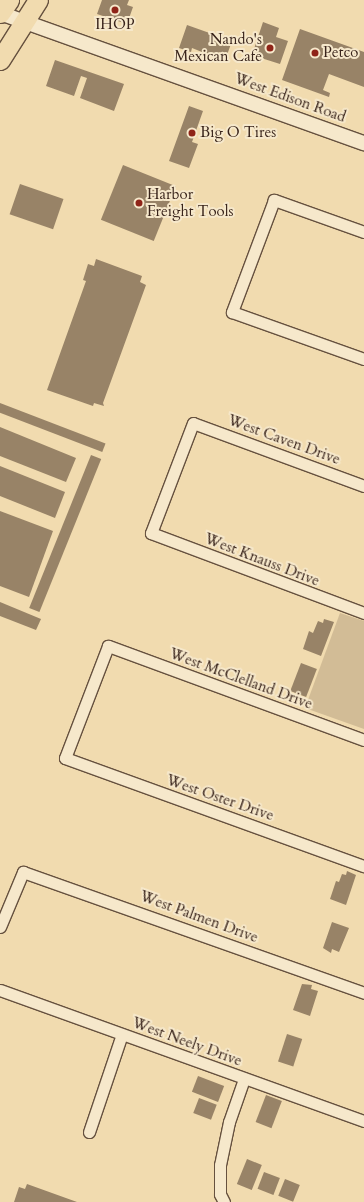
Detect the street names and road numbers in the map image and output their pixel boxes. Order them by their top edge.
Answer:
street label: West Edison Road [232,69,348,127]
street label: West Caven Drive [225,411,343,469]
street label: West Knauss Drive [202,530,322,590]
street label: West McClelland Drive [167,645,315,713]
street label: West Oster Drive [164,771,276,825]
street label: West Palmen Drive [137,887,261,947]
street label: West Neely Drive [130,1014,244,1070]

